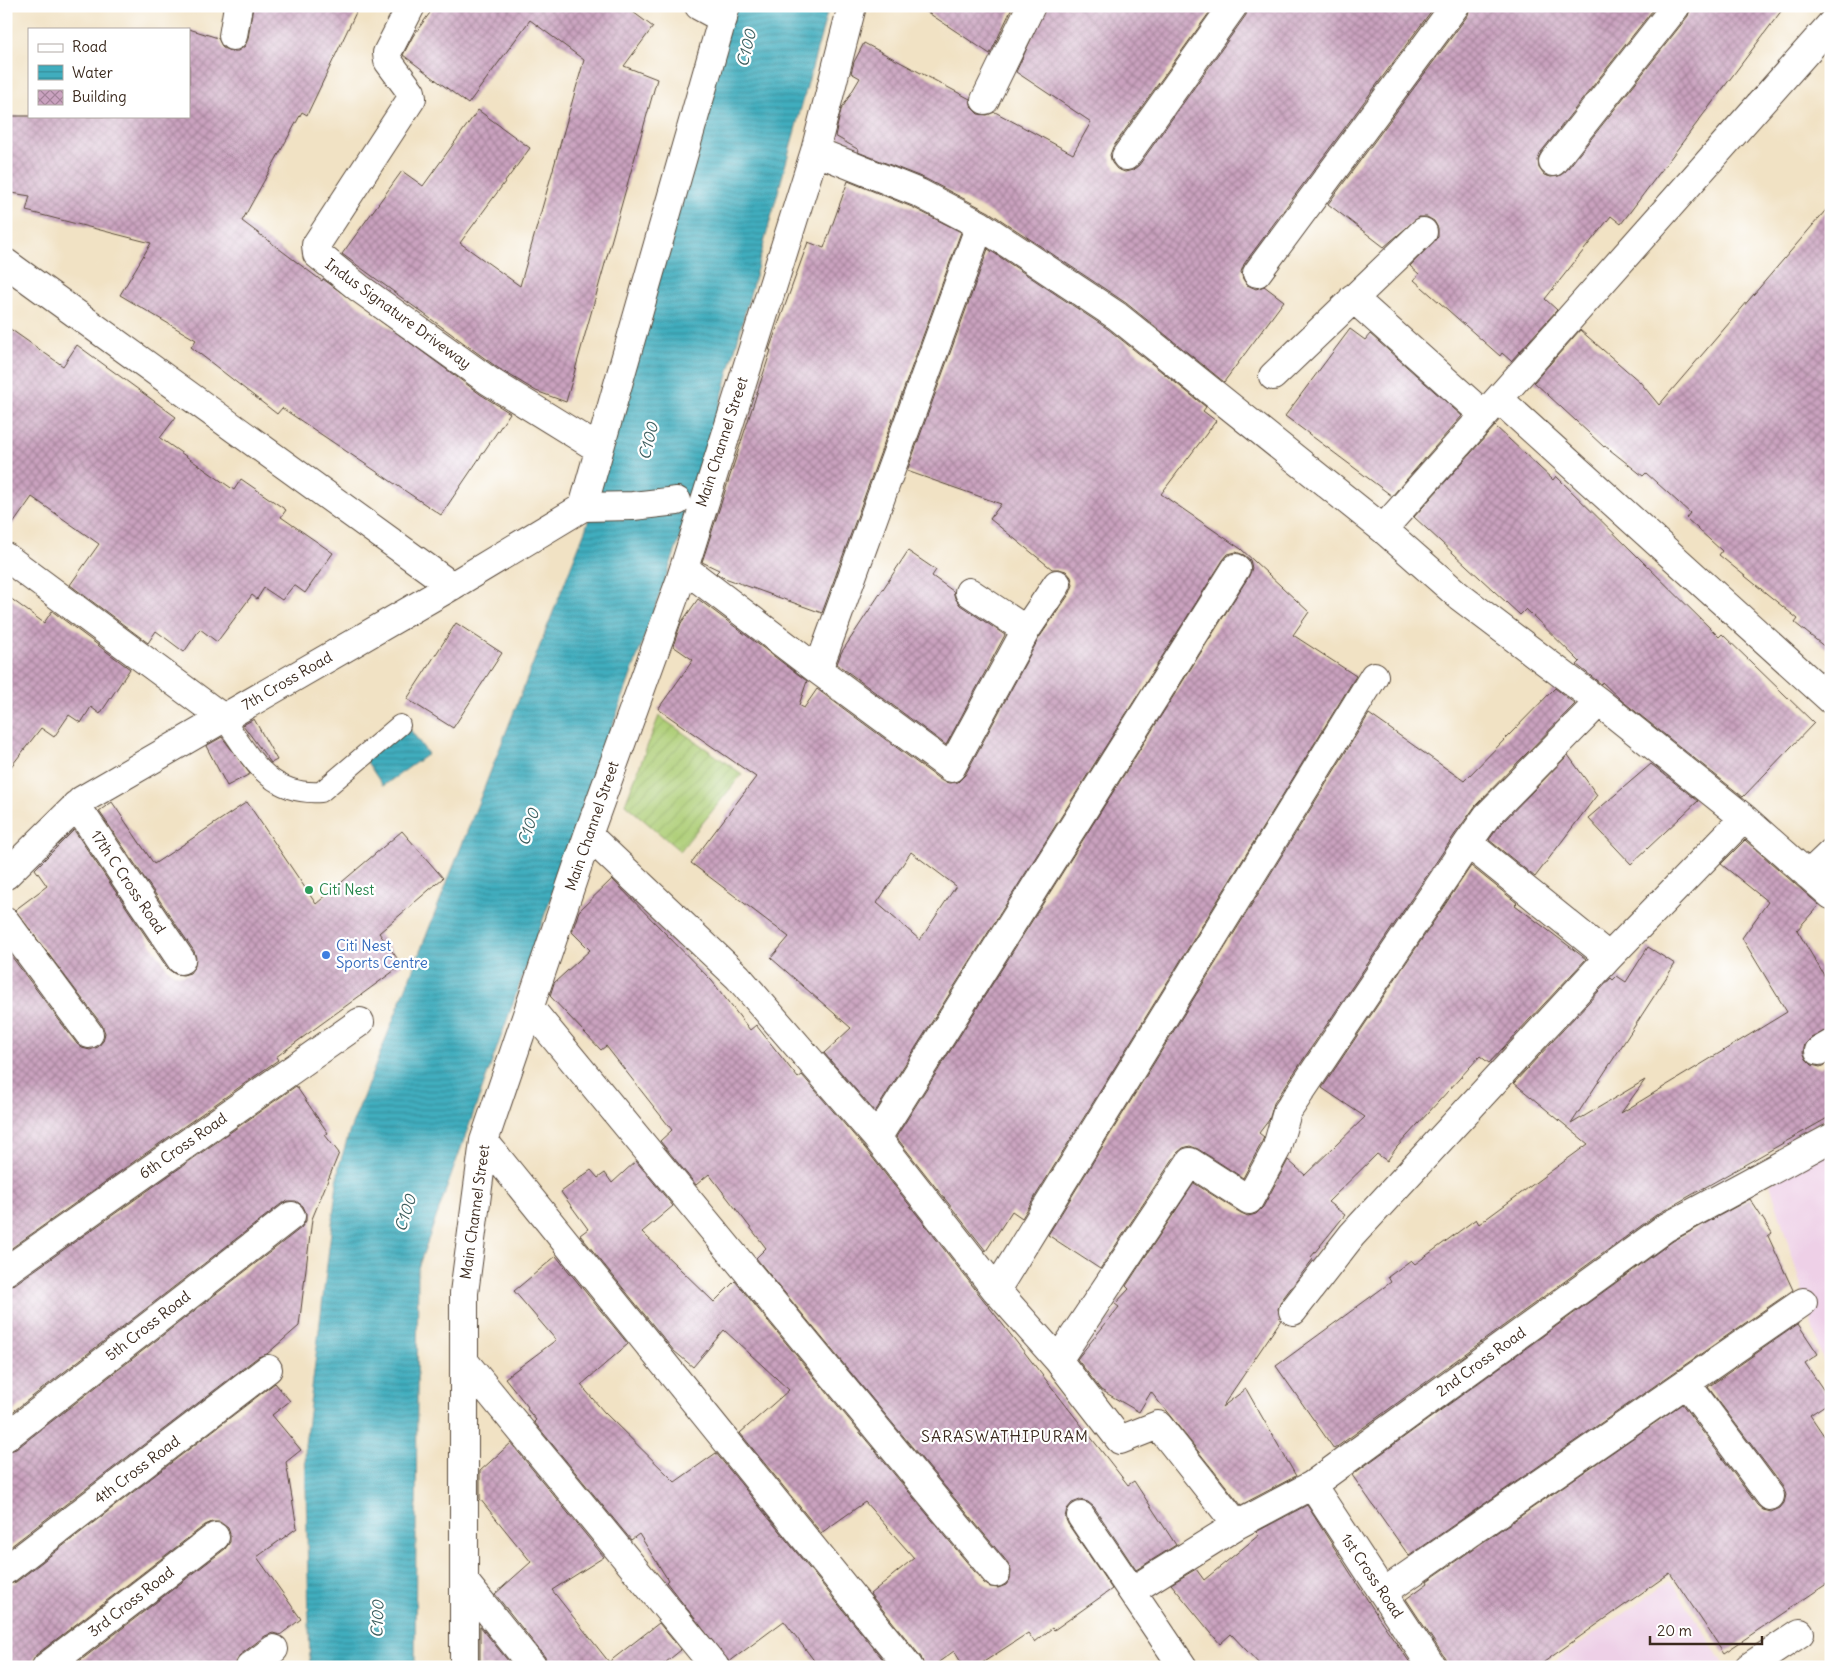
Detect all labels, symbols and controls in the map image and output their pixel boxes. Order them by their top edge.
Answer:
water label: C100 [732,26,761,69]
legend [28,28,190,118]
text: Road [72,37,107,56]
text: Water [72,63,113,82]
text: Building [72,87,127,106]
street label: Indus Signature Driveway [322,254,475,373]
street label: Main Channel Street [692,374,752,509]
water label: C100 [634,419,663,462]
street label: 7th Cross Road [238,647,335,714]
street label: Main Channel Street [560,759,623,893]
water label: C100 [513,805,544,848]
street label: 17th C Cross Road [87,826,170,937]
place label: Citi Nest [319,880,374,899]
marker: Citi Nest [303,884,315,896]
place label: Citi Nest Sports Centre [336,936,428,972]
marker: Citi Nest Sports Centre [320,949,332,961]
street label: 6th Cross Road [135,1108,230,1183]
street label: Main Channel Street [456,1143,493,1280]
water label: C100 [390,1191,421,1234]
street label: 5th Cross Road [101,1286,194,1365]
street label: 2nd Cross Road [1432,1323,1529,1400]
district label: SARASWATHIPURAM [921,1426,1089,1446]
street label: 4th Cross Road [90,1431,184,1508]
street label: 1st Cross Road [1337,1530,1408,1622]
street label: 3rd Cross Road [84,1562,177,1641]
water label: C100 [366,1598,388,1638]
scale bar [1650,1613,1762,1645]
text: 20 m [1657,1621,1692,1640]

